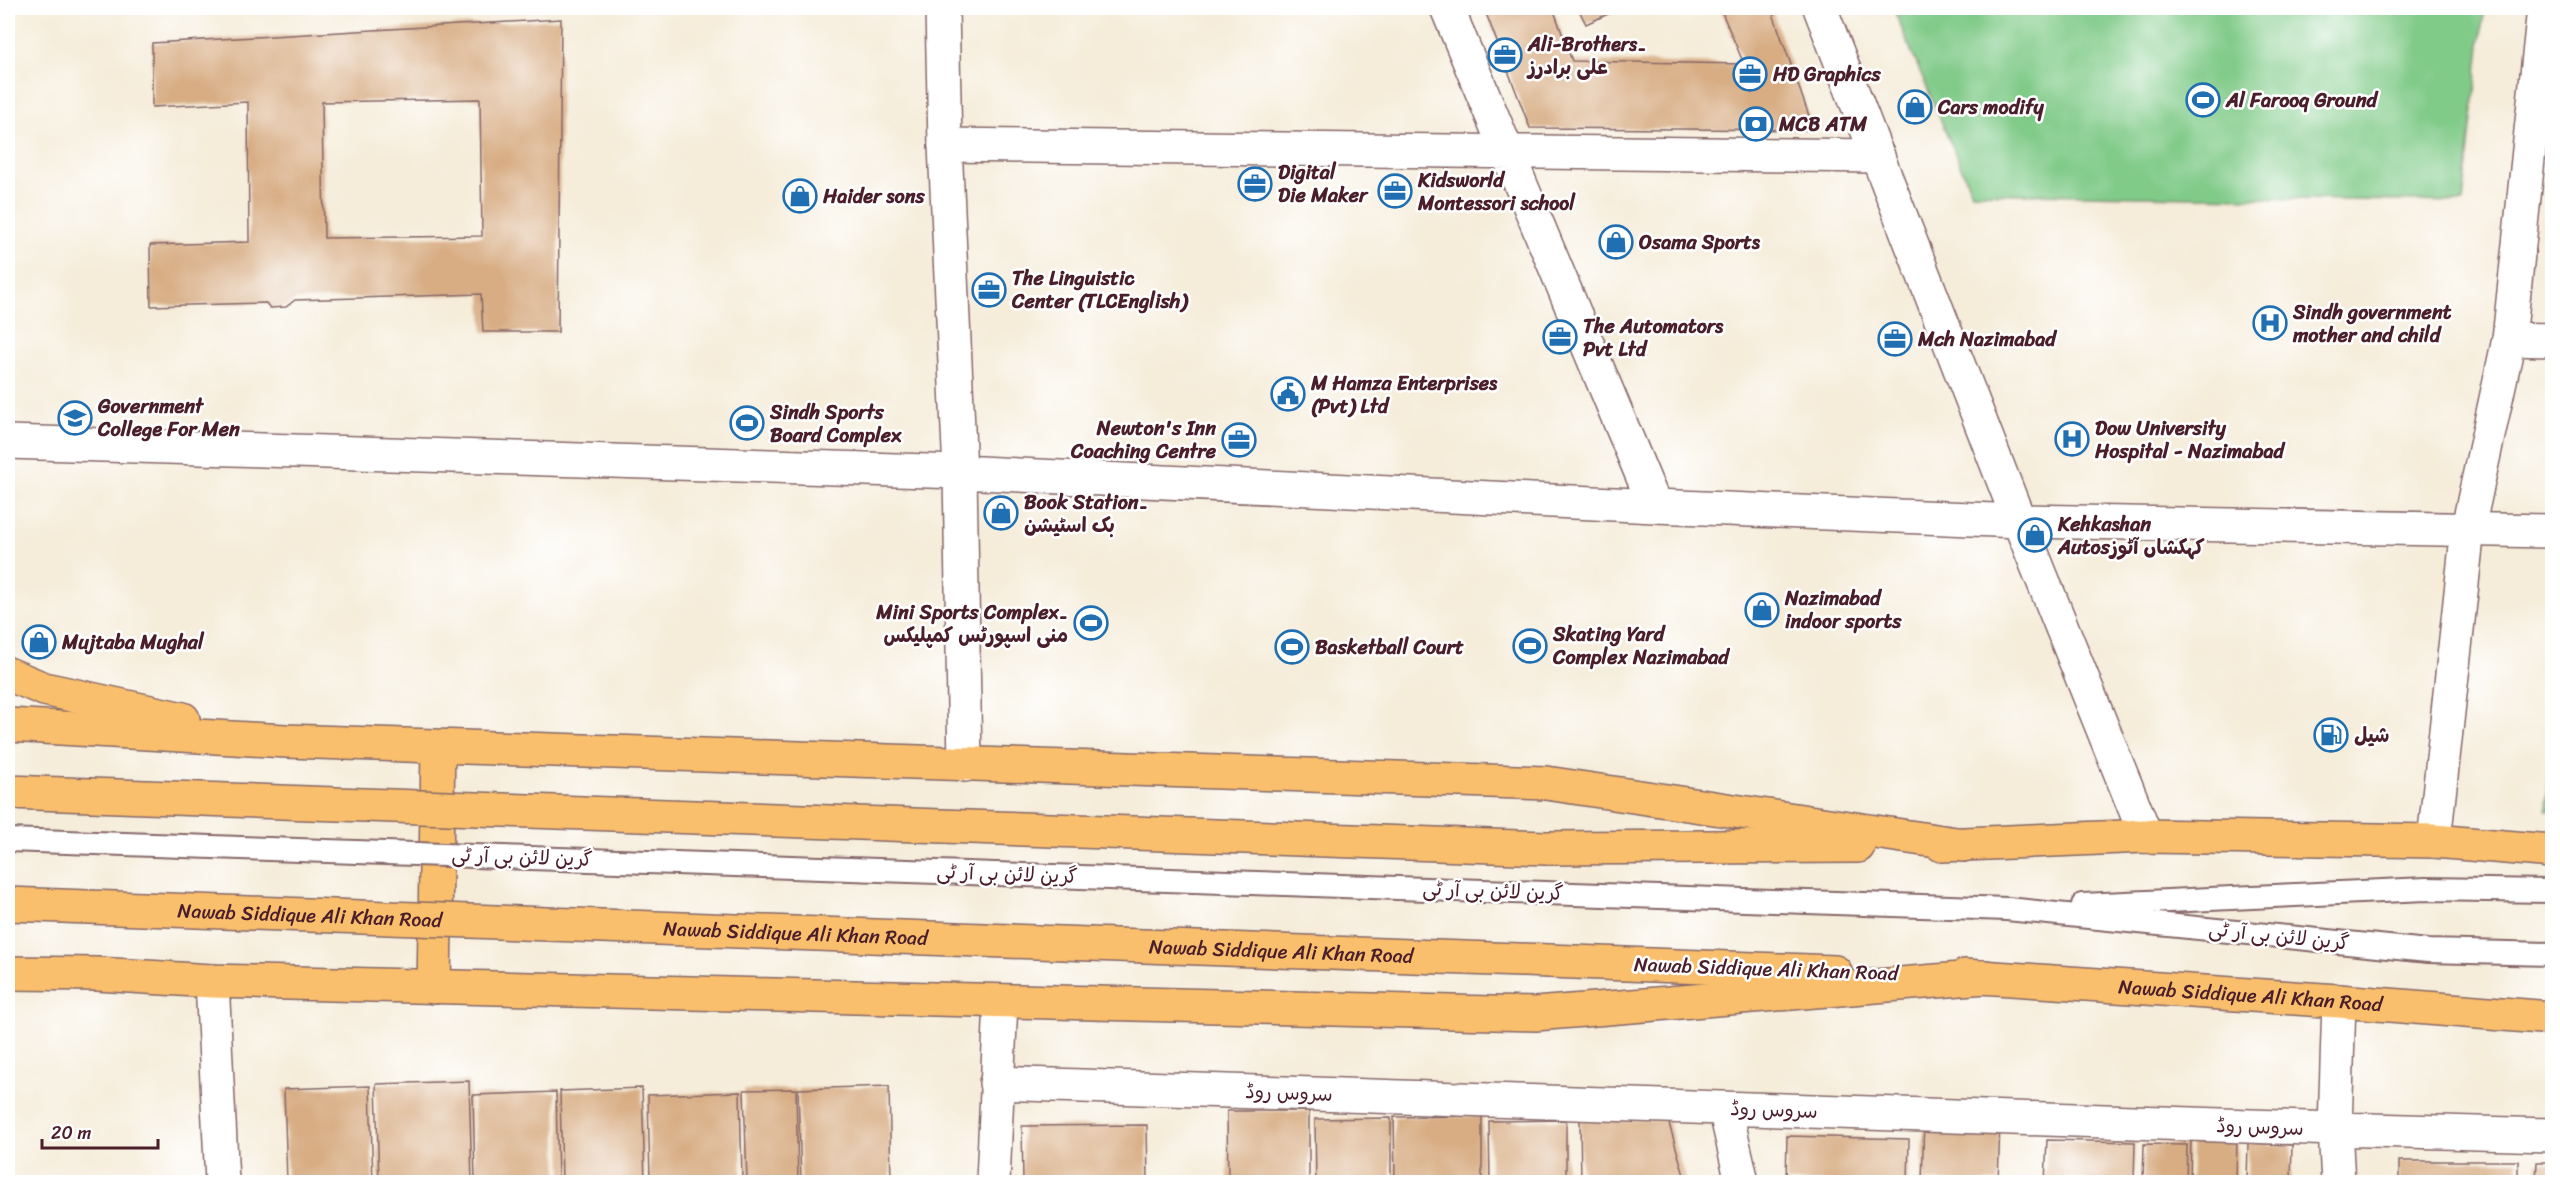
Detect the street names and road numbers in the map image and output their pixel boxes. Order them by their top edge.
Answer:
street label: گرین لائن بی آر ٹی [451,837,593,877]
street label: گرین لائن بی آر ٹی [936,854,1078,894]
street label: گرین لائن بی آر ٹی [1422,871,1564,911]
street label: Nawab Siddique Ali Khan Road [177,893,444,938]
street label: Nawab Siddique Ali Khan Road [663,911,930,956]
street label: گرین لائن بی آر ٹی [2207,911,2351,961]
street label: Nawab Siddique Ali Khan Road [1148,929,1415,974]
street label: Nawab Siddique Ali Khan Road [1633,947,1900,991]
street label: Nawab Siddique Ali Khan Road [2117,969,2385,1022]
street label: سروس روڈ [1245,1074,1333,1112]
street label: سروس روڈ [1730,1091,1818,1129]
street label: سروس روڈ [2216,1108,2304,1146]

